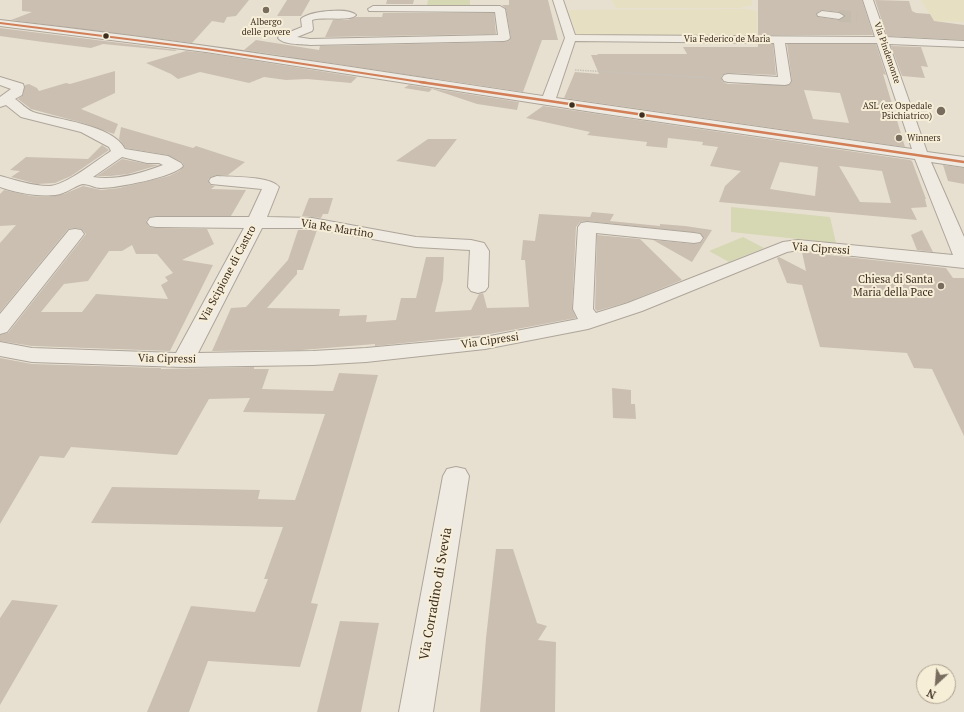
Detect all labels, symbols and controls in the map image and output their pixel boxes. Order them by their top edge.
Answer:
marker: Albergo delle povere [261,5,271,15]
place label: Albergo delle povere [242,17,290,38]
street label: Via Pindemonte [871,21,903,85]
unlabelled marker [101,31,111,41]
street label: Via Federico de Maria [684,34,770,44]
unlabelled marker [567,100,577,110]
place label: ASL (ex Ospedale Psichiatrico) [863,101,932,122]
marker: ASL (ex Ospedale Psichiatrico) [935,105,947,117]
unlabelled marker [637,110,647,120]
marker: Winners [894,133,904,143]
place label: Winners [907,133,941,143]
street label: Via Re Martino [300,217,374,241]
street label: Via Scipione di Castro [197,223,259,325]
street label: Via Cipressi [791,240,851,258]
place label: Chiesa di Santa Maria della Pace [853,273,933,299]
marker: Chiesa di Santa Maria della Pace [936,281,946,291]
street label: Via Cipressi [460,330,520,352]
street label: Via Cipressi [138,352,196,366]
street label: Via Corradino di Svevia [417,526,455,662]
north arrow [916,664,956,704]
text: N [924,686,938,702]

